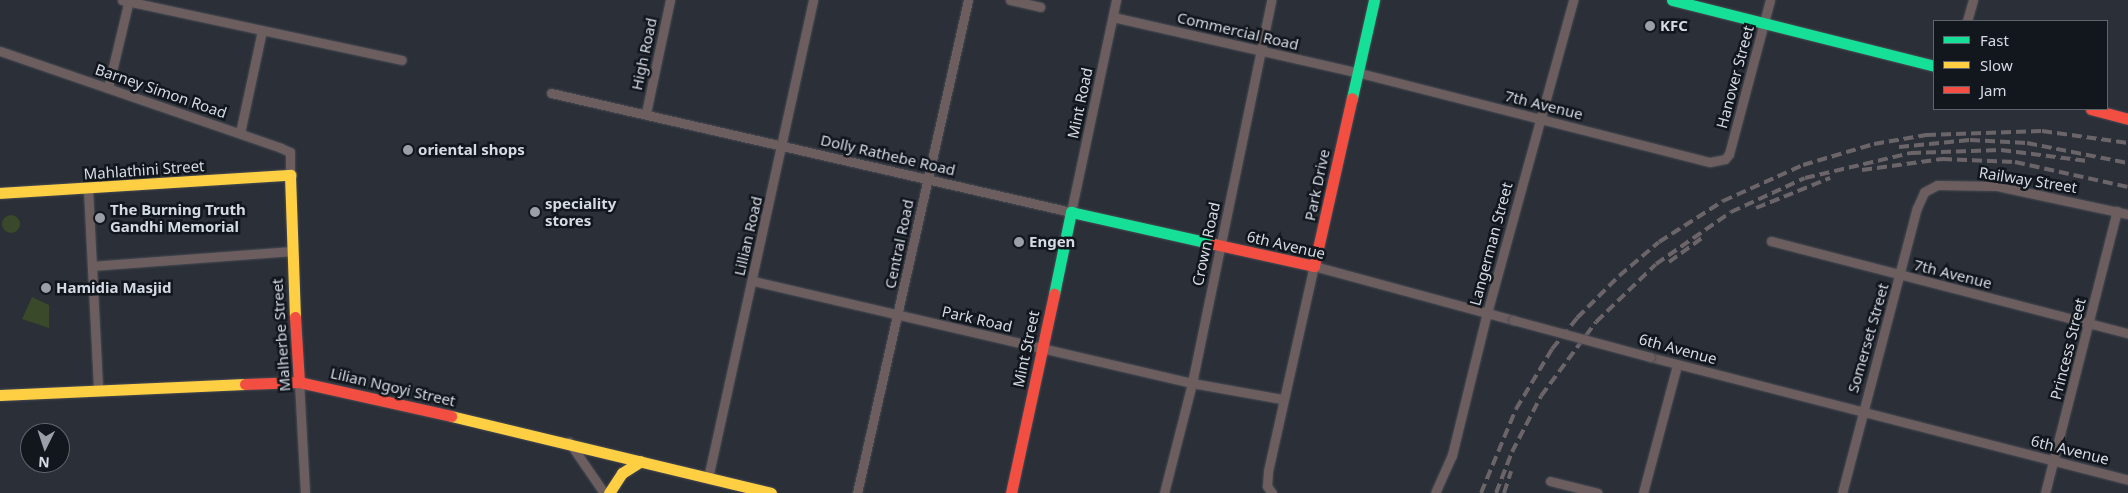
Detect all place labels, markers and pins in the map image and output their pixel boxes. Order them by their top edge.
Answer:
place label: KFC [1660,17,1688,35]
marker: KFC [1644,20,1656,32]
place label: oriental shops [418,141,525,159]
marker: oriental shops [402,144,414,156]
place label: speciality stores [545,194,616,229]
place label: The Burning Truth Gandhi Memorial [110,200,246,235]
marker: speciality stores [529,206,541,218]
marker: The Burning Truth Gandhi Memorial [94,212,106,224]
place label: Engen [1029,233,1075,251]
marker: Engen [1013,236,1025,248]
place label: Hamidia Masjid [56,279,172,297]
marker: Hamidia Masjid [40,282,52,294]

